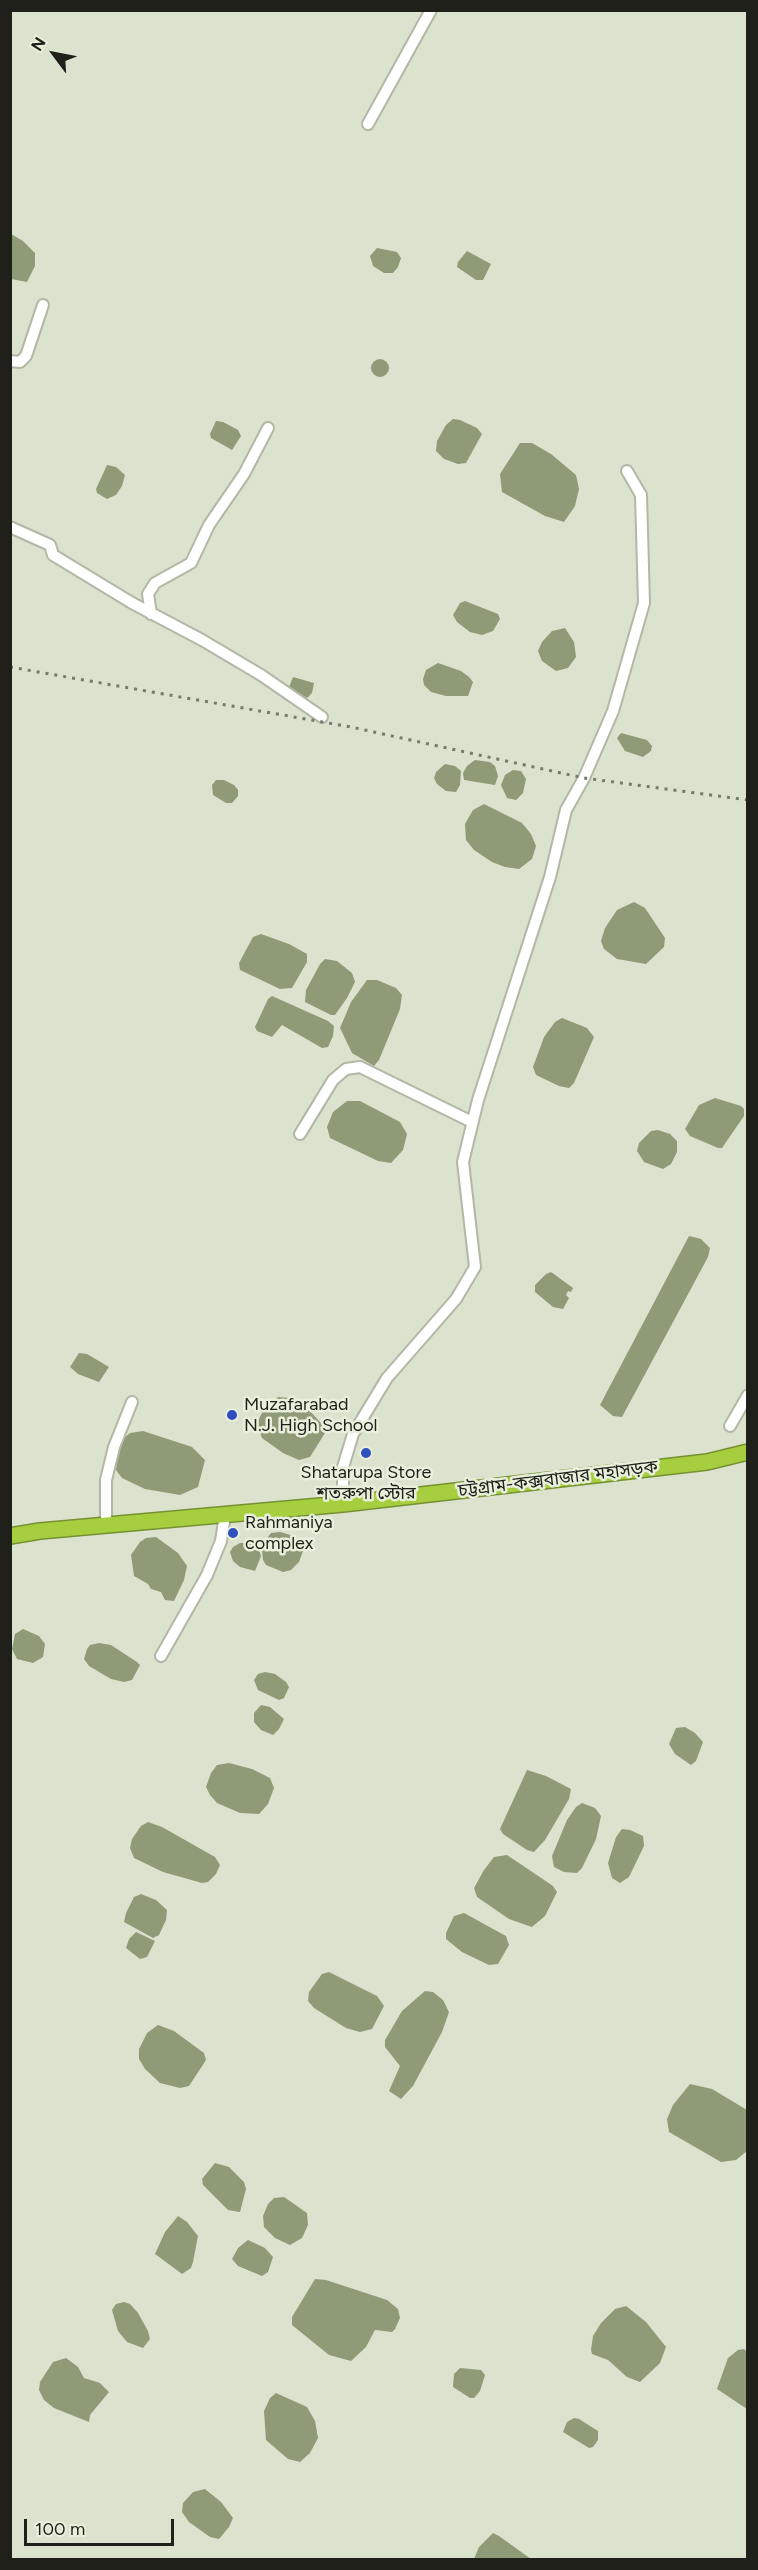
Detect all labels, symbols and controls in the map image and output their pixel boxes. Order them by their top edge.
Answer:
north arrow [24,24,84,84]
text: N [27,34,50,54]
place label: Muzafarabad N.J. High School [244,1394,378,1436]
marker: Muzafarabad N.J. High School [225,1408,239,1422]
marker: Shatarupa Store শতরুপা স্টোর [359,1446,373,1460]
street label: চট্টগ্রাম-কক্সবাজার মহাসড়ক [457,1456,659,1502]
place label: Shatarupa Store শতরুপা স্টোর [301,1462,431,1504]
place label: Rahmaniya complex [245,1512,333,1555]
marker: Rahmaniya complex [226,1526,240,1540]
scale bar [27,2507,177,2545]
text: 100 m [35,2518,85,2540]

